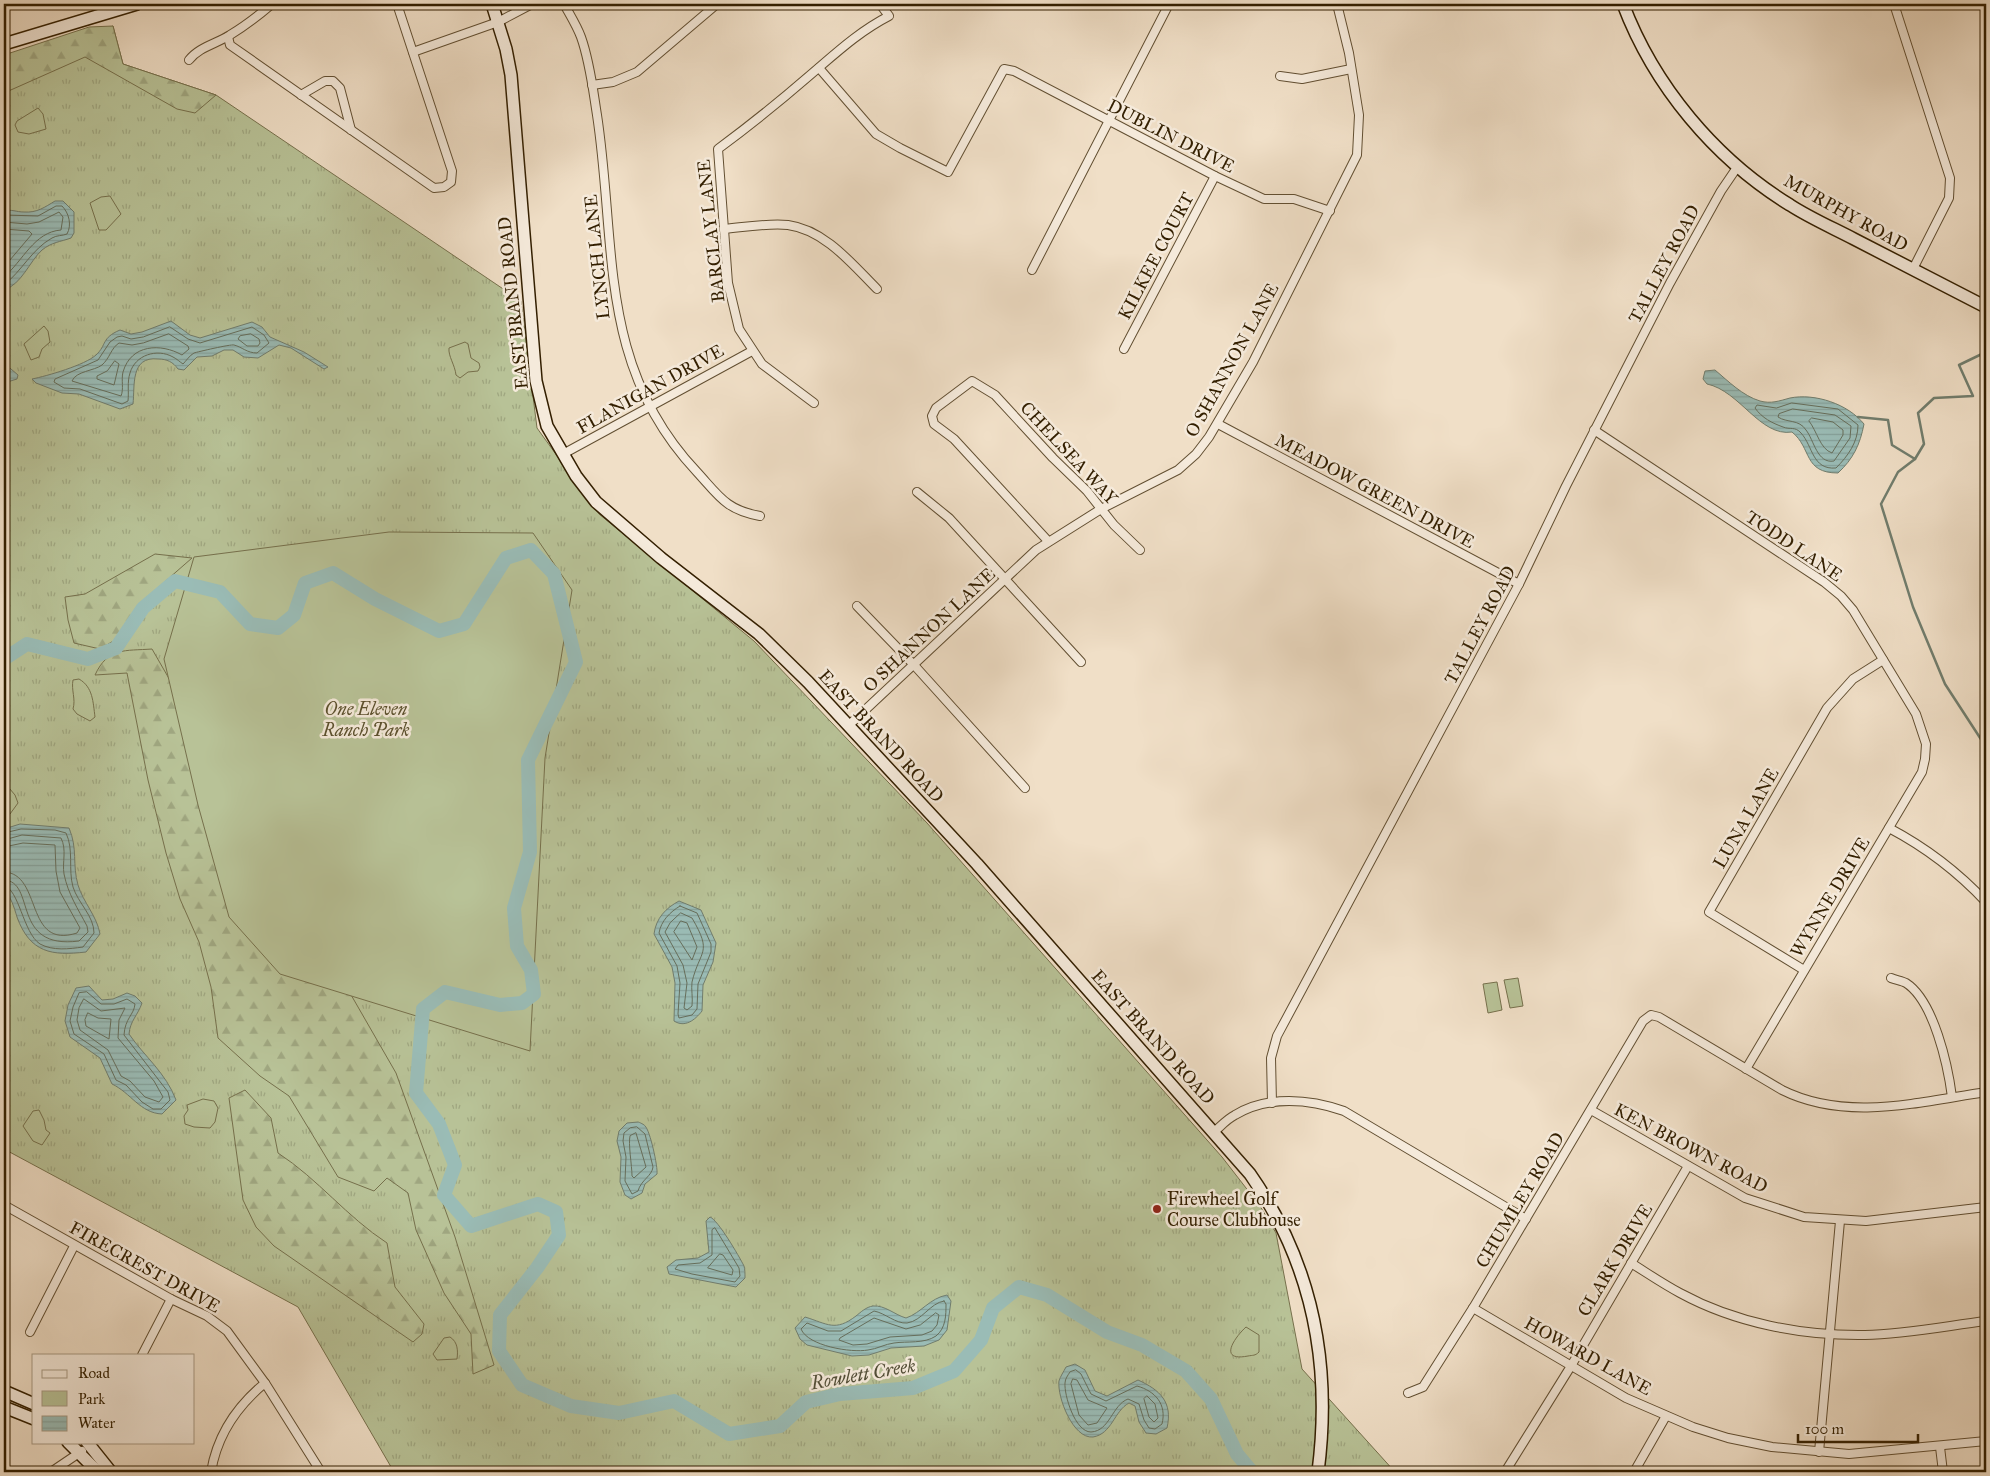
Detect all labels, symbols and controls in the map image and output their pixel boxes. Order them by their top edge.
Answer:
street label: DUBLIN DRIVE [1104,94,1238,178]
street label: BARCLAY LANE [693,158,729,304]
street label: MURPHY ROAD [1780,170,1912,256]
street label: KILKEE COURT [1113,189,1199,323]
street label: LYNCH LANE [579,193,614,321]
street label: TALLEY ROAD [1624,201,1704,327]
street label: EAST BRAND ROAD [493,216,533,390]
street label: O SHANNON LANE [1181,279,1284,441]
street label: FLANIGAN DRIVE [573,339,727,439]
street label: CHELSEA WAY [1016,397,1123,509]
street label: MEADOW GREEN DRIVE [1272,429,1479,553]
street label: TODD LANE [1741,506,1847,586]
street label: TALLEY ROAD [1440,562,1520,688]
street label: O SHANNON LANE [858,563,1000,697]
street label: EAST BRAND ROAD [814,665,948,807]
park label: One Eleven Ranch Park [321,698,410,741]
street label: LUNA LANE [1708,764,1784,872]
street label: WYNNE DRIVE [1785,833,1875,961]
street label: EAST BRAND ROAD [1087,965,1219,1109]
street label: KEN BROWN ROAD [1610,1098,1772,1198]
street label: CHUMLEY ROAD [1471,1128,1569,1272]
place label: Firewheel Golf Course Clubhouse [1167,1188,1301,1231]
street label: CLARK DRIVE [1573,1200,1657,1320]
marker: Firewheel Golf Course Clubhouse [1151,1203,1163,1215]
street label: FIRECREST DRIVE [66,1216,224,1318]
street label: HOWARD LANE [1521,1312,1656,1400]
water label: Rowlett Creek [808,1353,918,1395]
legend [32,1354,195,1444]
text: Road [78,1364,110,1382]
text: Park [78,1390,105,1408]
scale bar [1798,1411,1918,1443]
text: Water [78,1414,115,1432]
text: 100 m [1805,1420,1845,1438]

